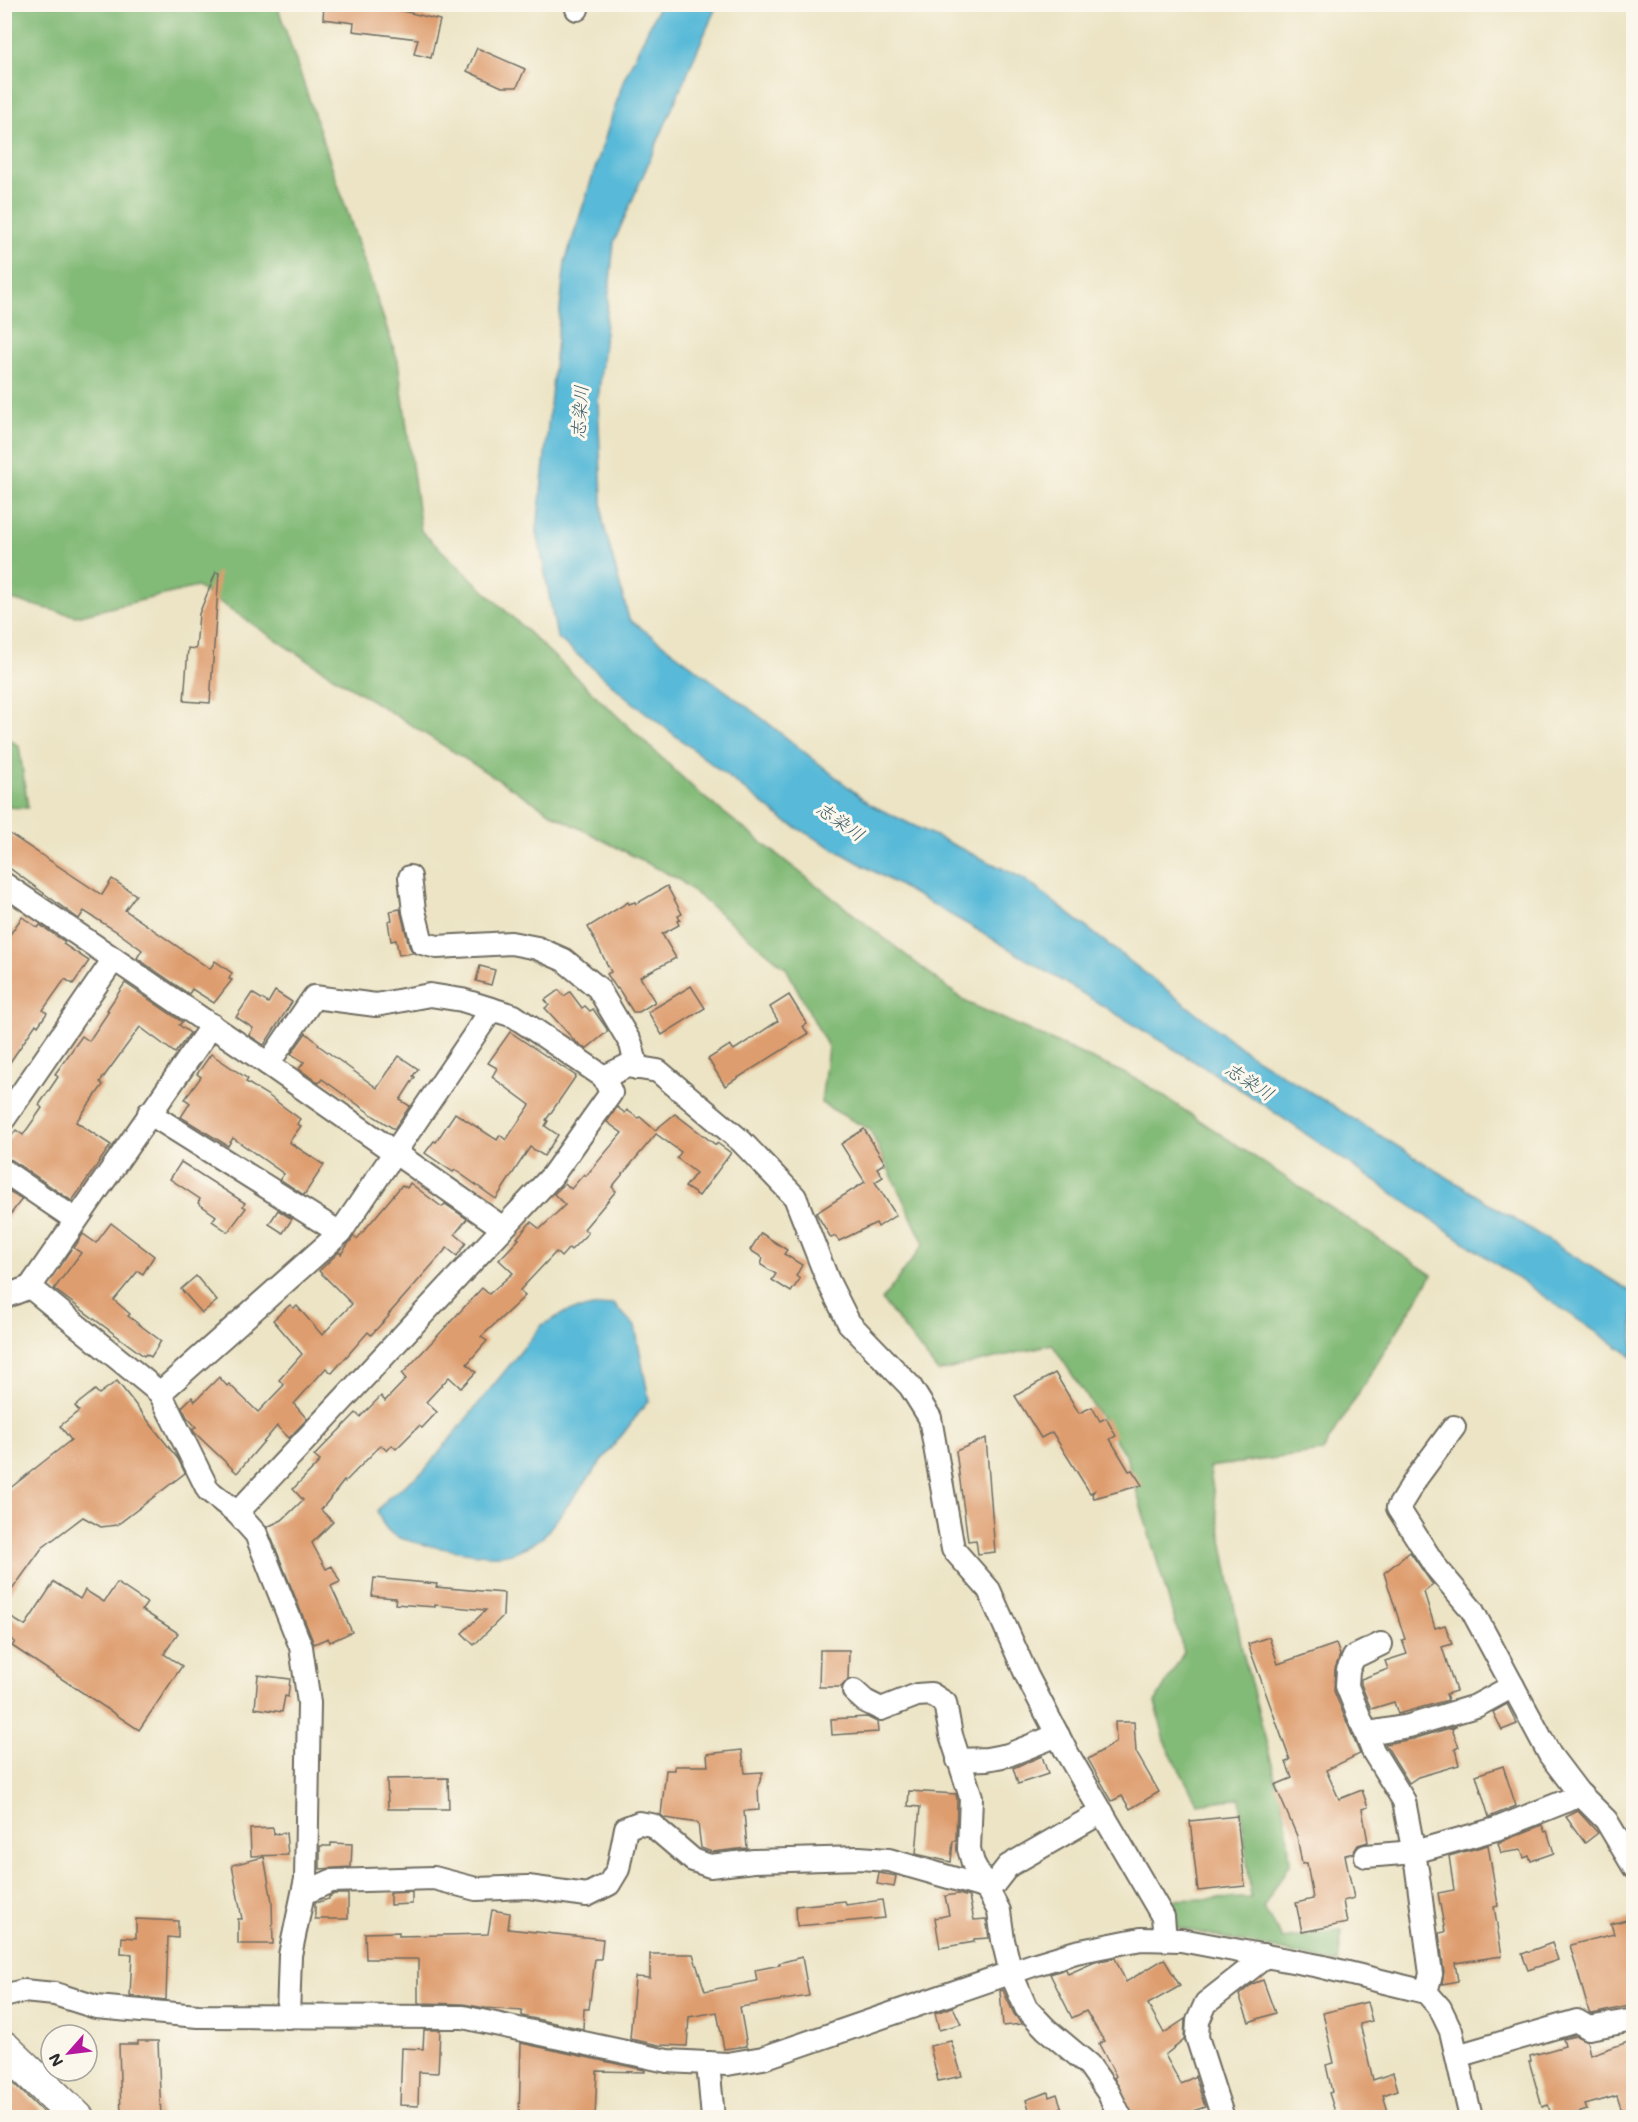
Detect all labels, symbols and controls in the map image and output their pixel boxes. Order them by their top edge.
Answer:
water label: 志染川 [565,384,593,440]
water label: 志染川 [812,796,870,846]
water label: 志染川 [1221,1056,1279,1106]
north arrow [39,2023,99,2083]
text: N [43,2050,67,2071]

